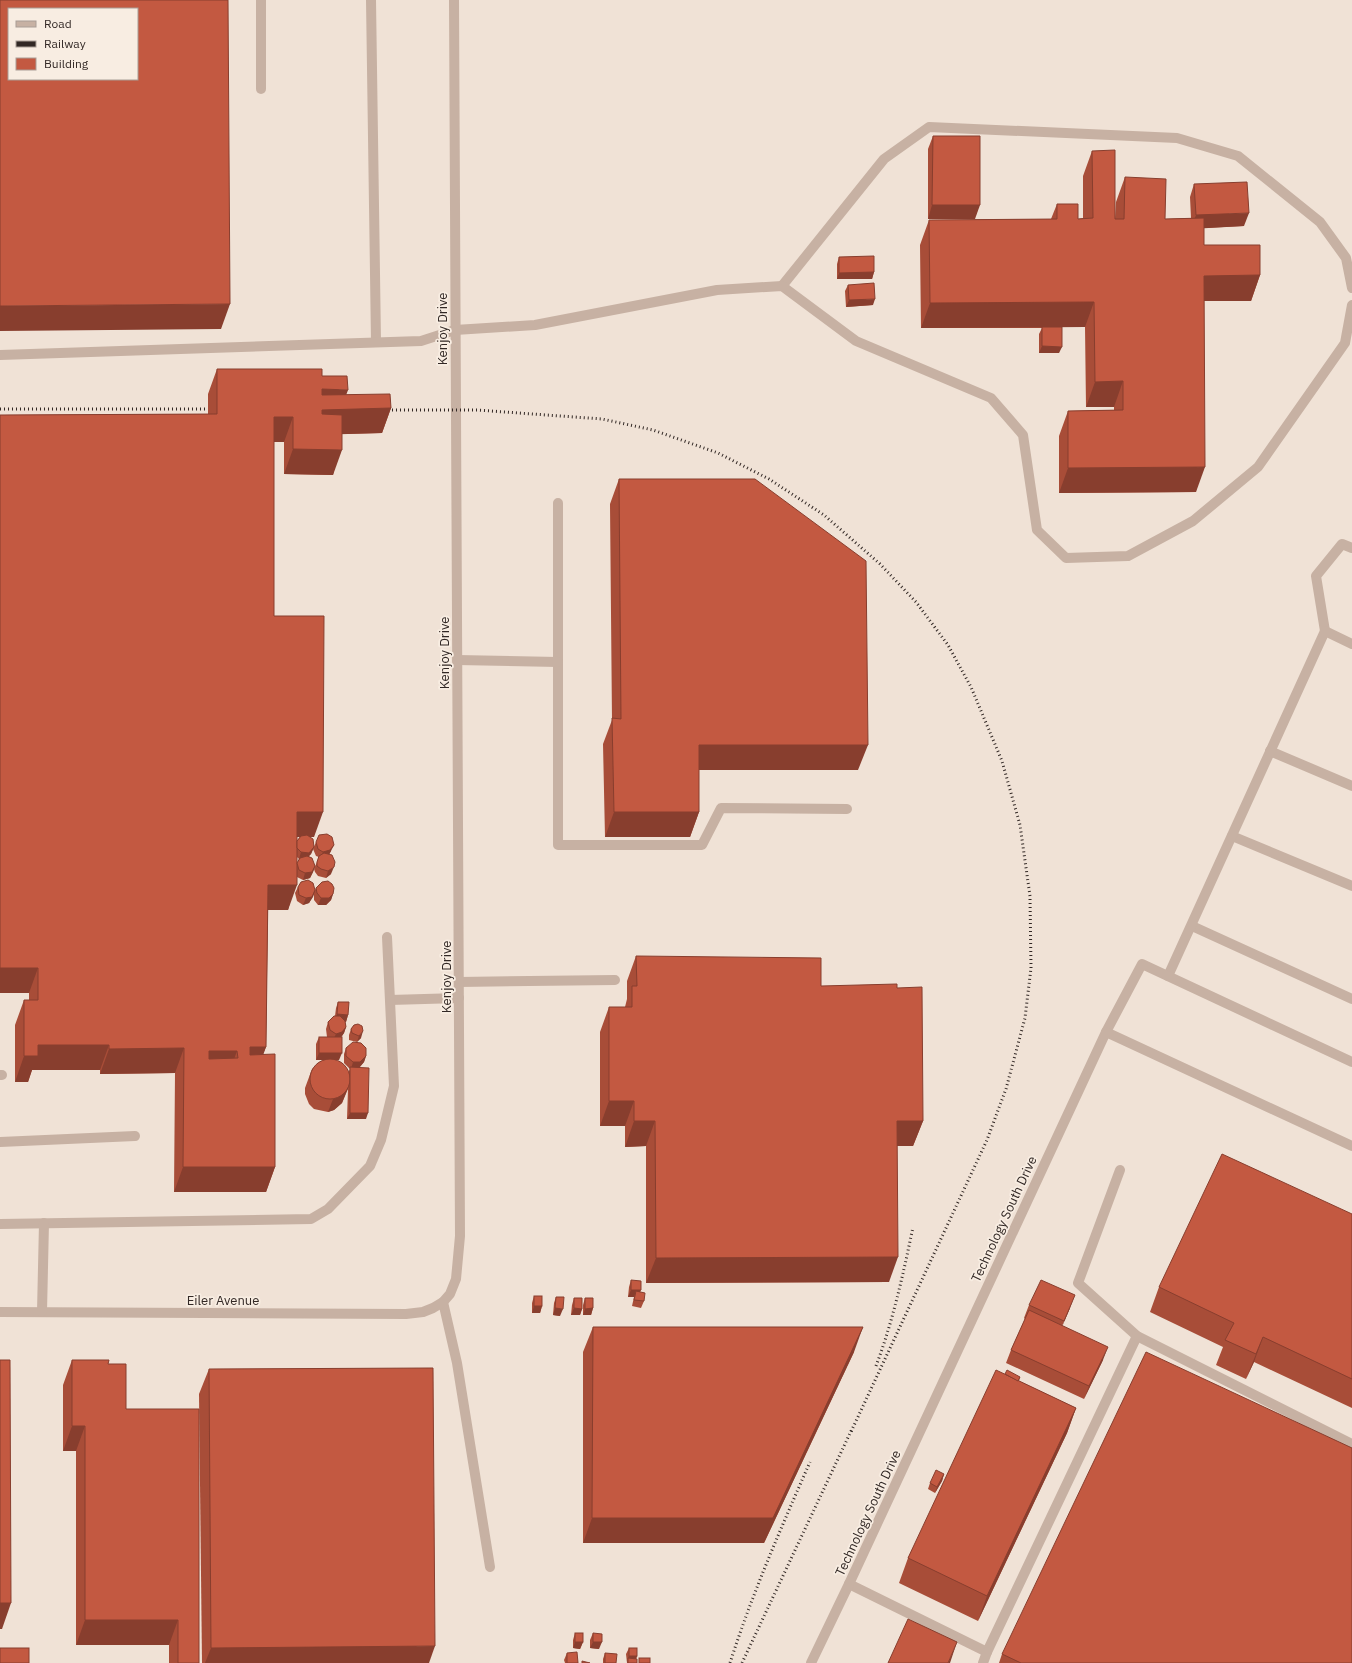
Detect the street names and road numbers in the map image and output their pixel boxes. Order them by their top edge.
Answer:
street label: Kenjoy Drive [434,293,451,365]
street label: Kenjoy Drive [436,617,453,689]
street label: Kenjoy Drive [438,941,455,1013]
street label: Technology South Drive [967,1153,1041,1285]
street label: Eiler Avenue [187,1292,259,1309]
street label: Technology South Drive [831,1447,905,1579]

